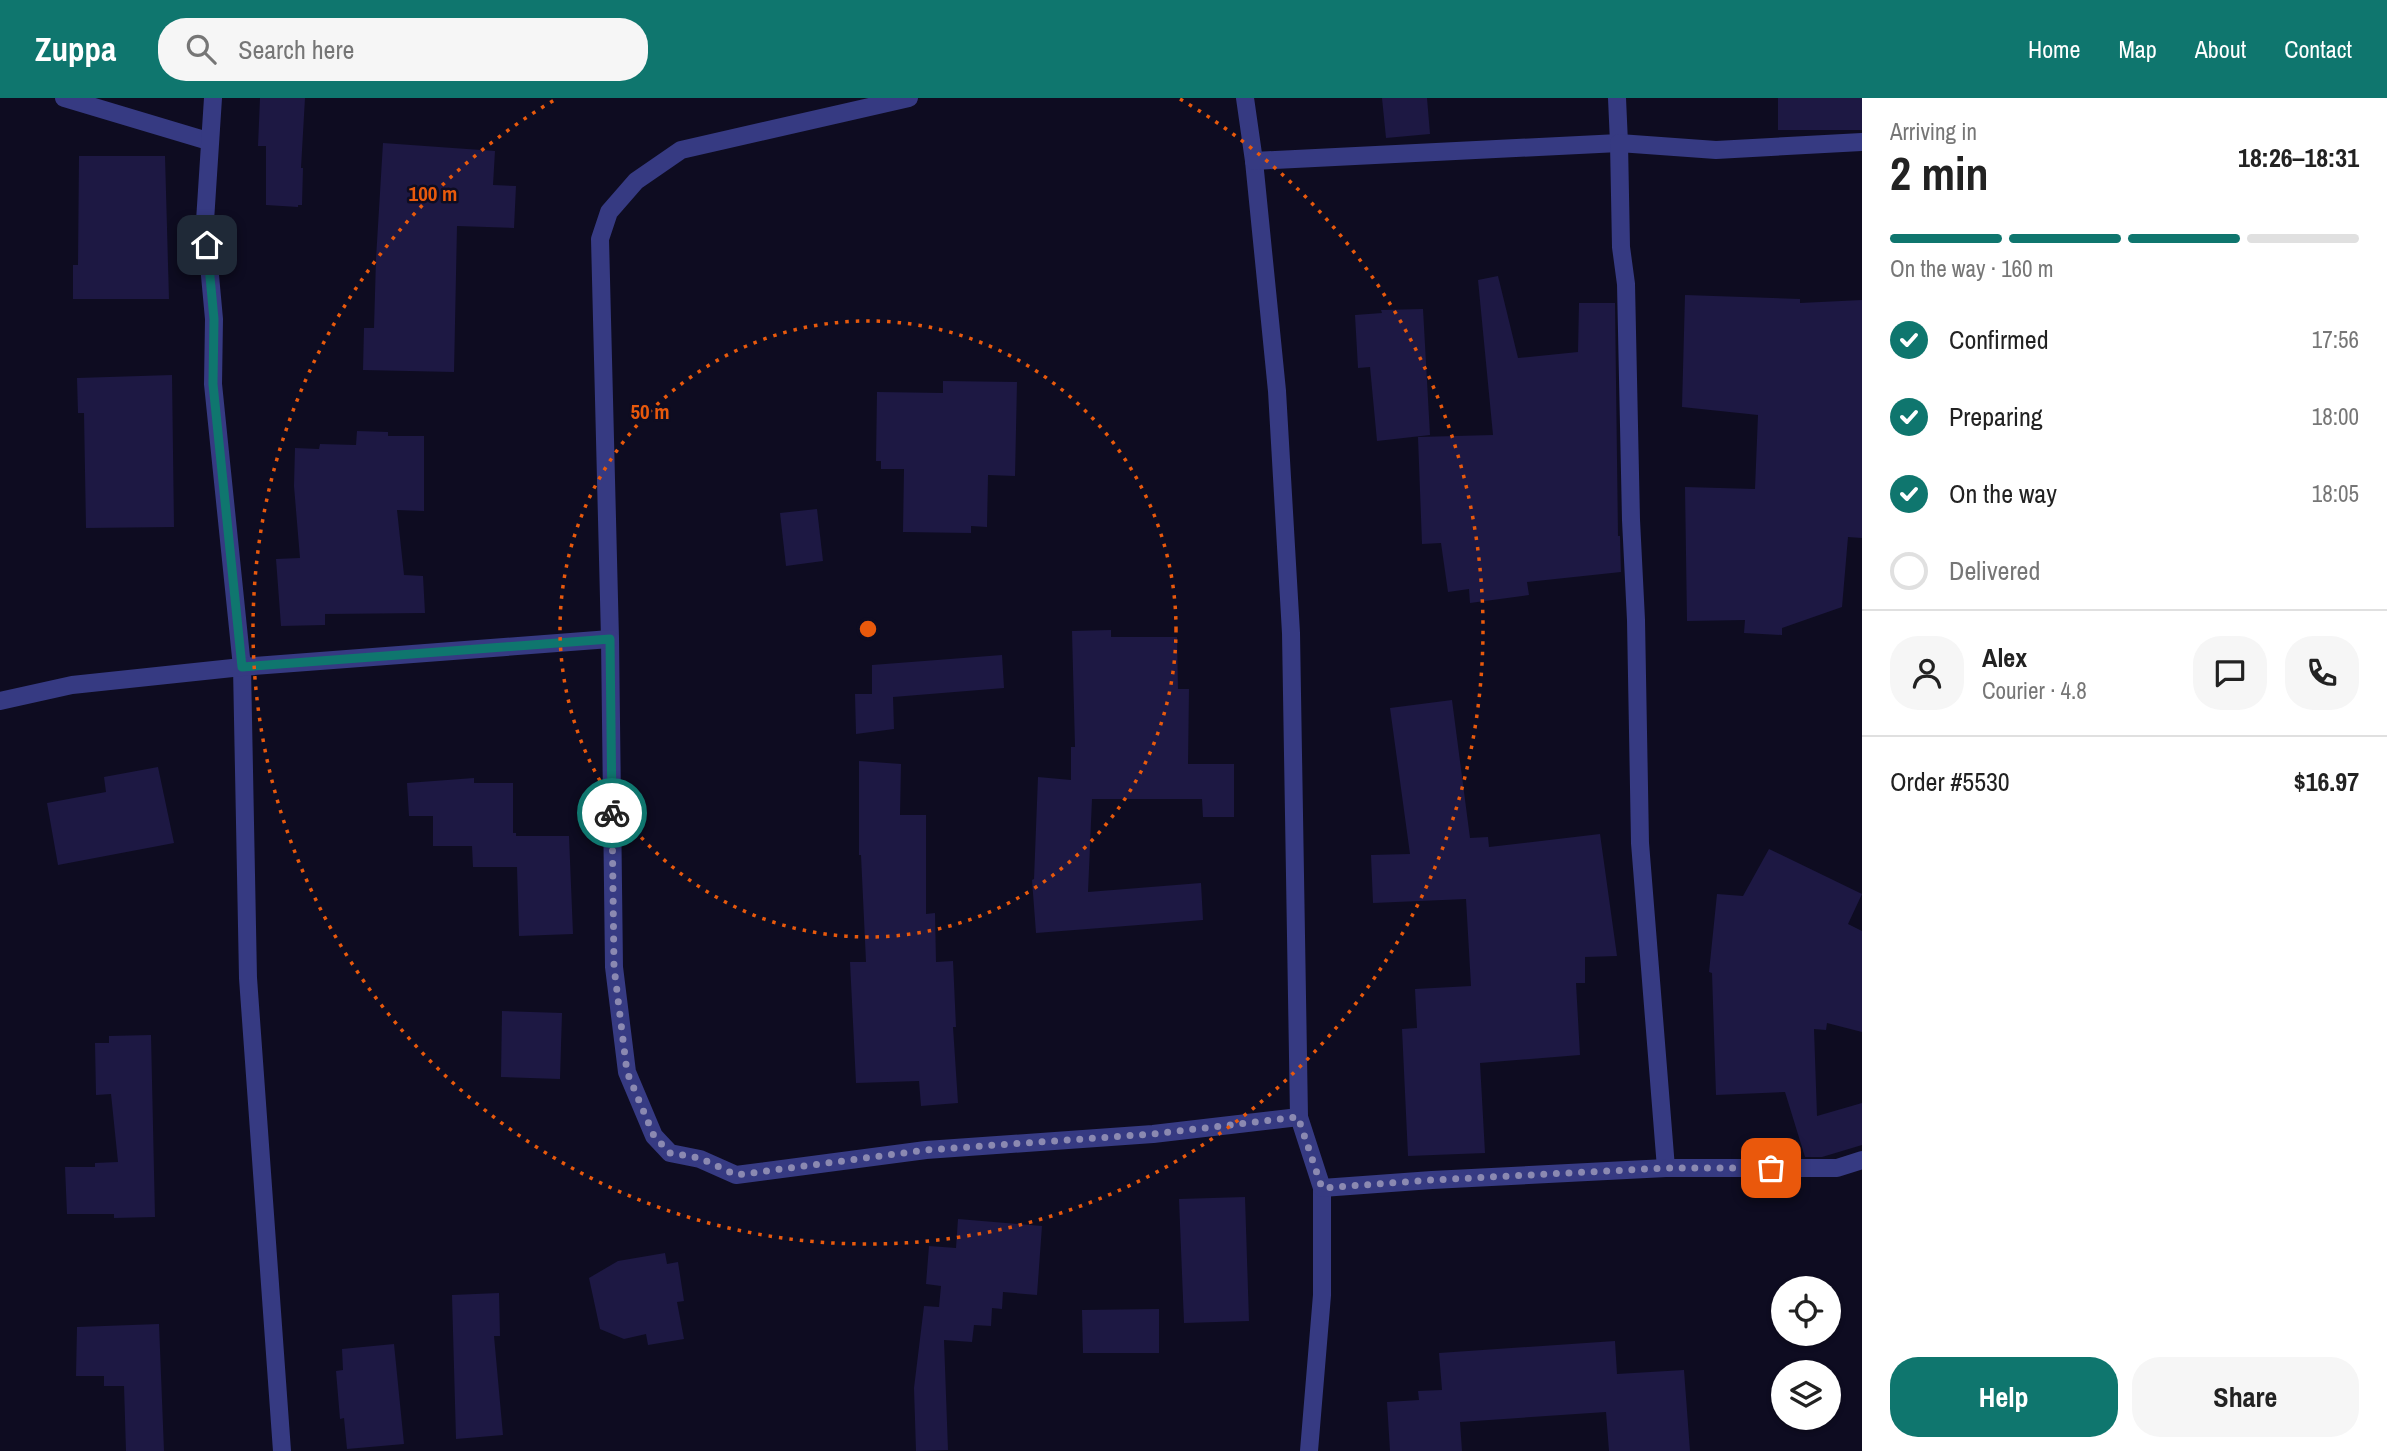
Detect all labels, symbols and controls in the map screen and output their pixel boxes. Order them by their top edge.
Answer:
search box [158,18,648,81]
text: Zuppa [35,27,116,71]
icon: search [182,30,220,68]
text: Search here [238,32,354,67]
text: Home [2028,33,2080,65]
text: Map [2118,33,2157,65]
text: About [2195,33,2246,65]
text: Contact [2284,33,2352,65]
text: Arriving in [1890,116,1977,147]
text: 18:26–18:31 [2238,140,2359,175]
text: 2 min [1890,142,1989,204]
text: 100 m [409,179,457,208]
pin [177,215,237,275]
icon: home [188,226,226,264]
text: On the way · 160 m [1890,253,2054,284]
icon: check [1890,321,1928,359]
text: Confirmed [1949,322,2049,357]
text: 17:56 [2312,324,2359,355]
text: 50 m [630,397,670,426]
icon: check [1890,398,1928,436]
text: Preparing [1949,399,2043,434]
text: 18:00 [2312,401,2359,432]
icon: check [1890,475,1928,513]
text: On the way [1949,476,2057,511]
text: 18:05 [2312,478,2359,509]
text: Delivered [1949,553,2040,588]
centre of rings [856,617,880,641]
button: person [1890,636,1964,710]
button: chat [2193,636,2267,710]
button: phone [2285,636,2359,710]
text: Alex [1982,640,2027,675]
text: Courier · 4.8 [1982,675,2087,706]
text: Order #5530 [1890,764,2010,799]
text: $16.97 [2294,764,2359,799]
courier [577,778,647,848]
icon: bike [593,794,631,832]
pin [1741,1138,1801,1198]
icon: bag [1752,1149,1790,1187]
map controls [1771,1276,1841,1430]
button: locate [1771,1276,1841,1346]
button: Help [1890,1357,2118,1437]
button: Share [2132,1357,2359,1437]
button: layers [1771,1360,1841,1430]

